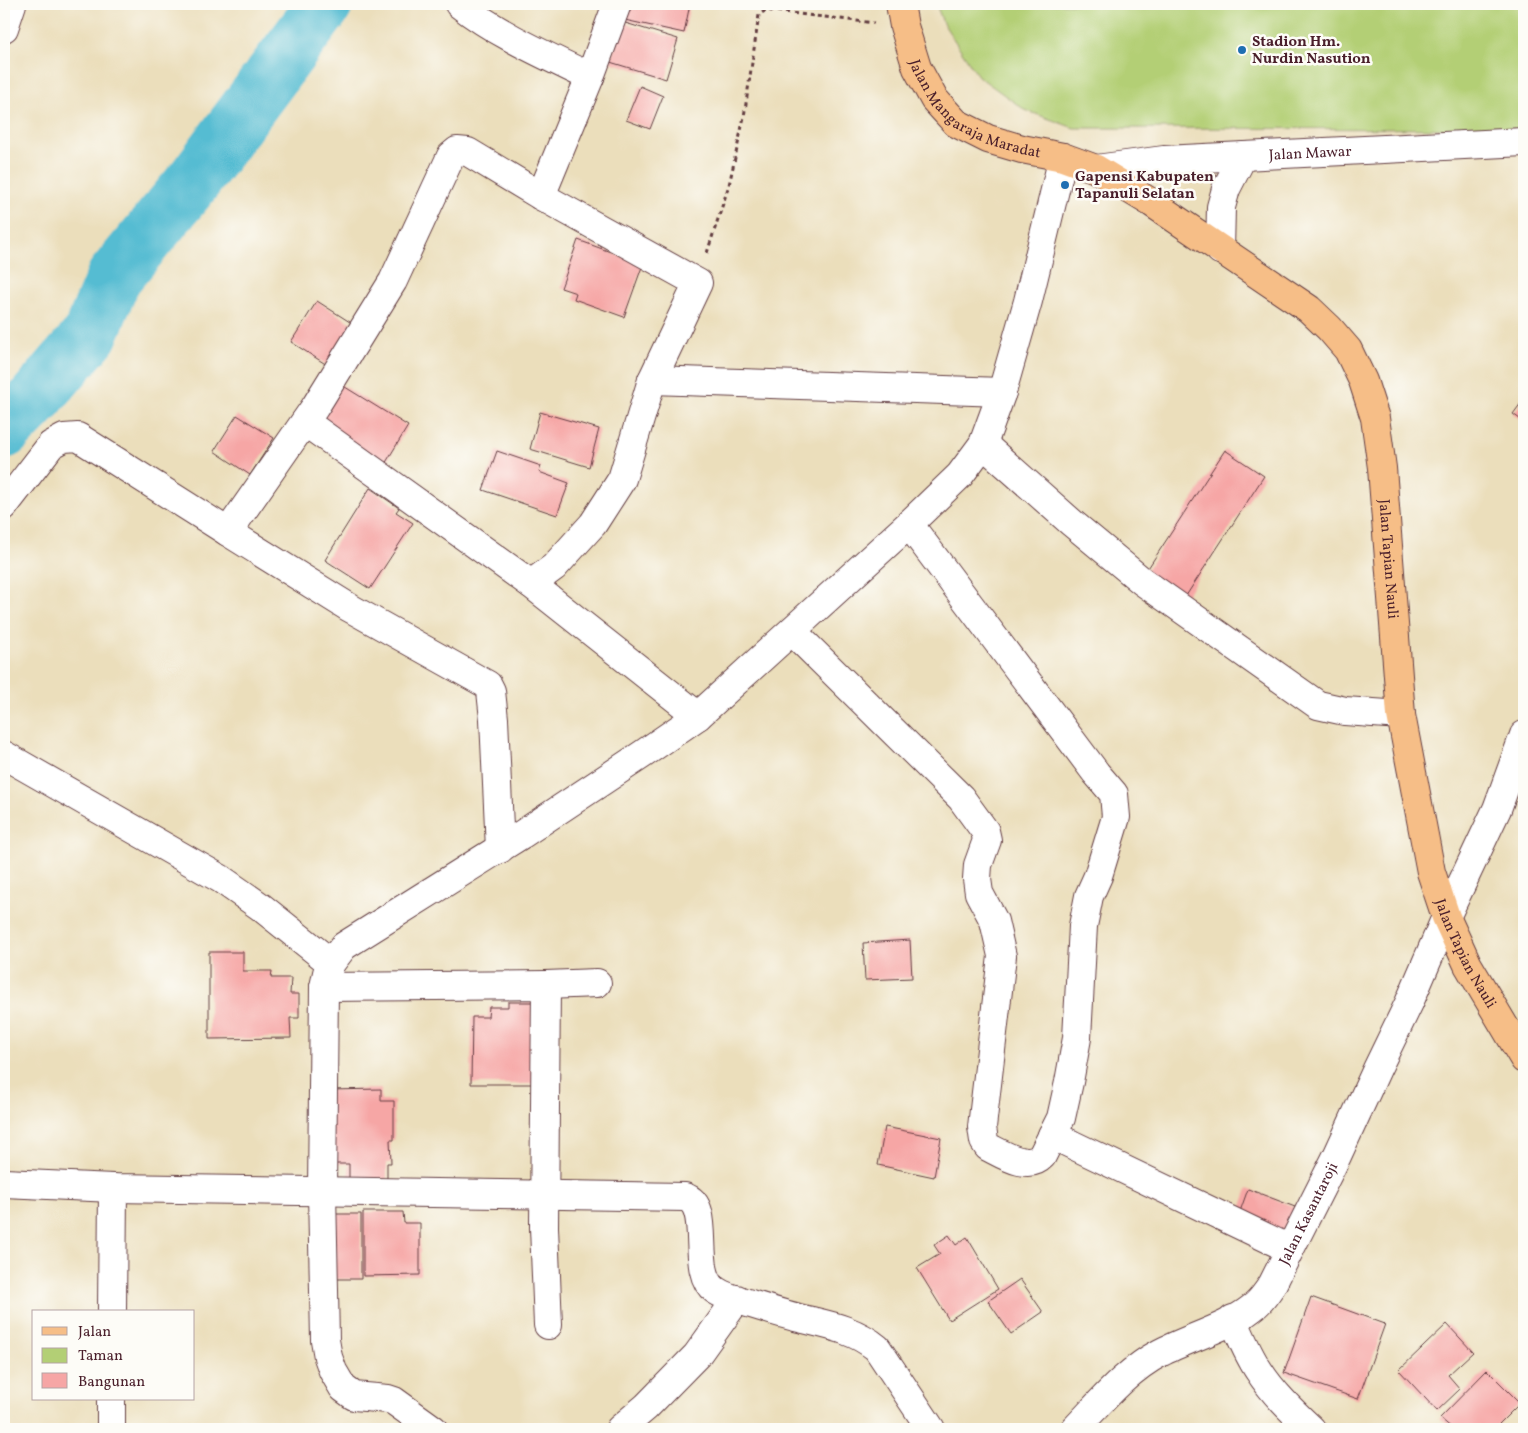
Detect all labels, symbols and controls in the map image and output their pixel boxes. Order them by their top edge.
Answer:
place label: Stadion Hm. Nurdin Nasution [1252,32,1371,70]
marker: Stadion Hm. Nurdin Nasution [1236,44,1248,56]
street label: Jalan Mangaraja Maradat [903,57,1042,164]
street label: Jalan Mawar [1268,142,1352,167]
place label: Gapensi Kabupaten Tapanuli Selatan [1075,167,1214,205]
marker: Gapensi Kabupaten Tapanuli Selatan [1059,179,1071,191]
street label: Jalan Tapian Nauli [1372,498,1403,620]
street label: Jalan Tapian Nauli [1429,896,1501,1013]
street label: Jalan Kasantaroji [1275,1159,1344,1269]
legend [32,1310,195,1400]
text: Jalan [78,1322,111,1343]
text: Taman [78,1346,123,1367]
text: Bangunan [78,1372,145,1393]

